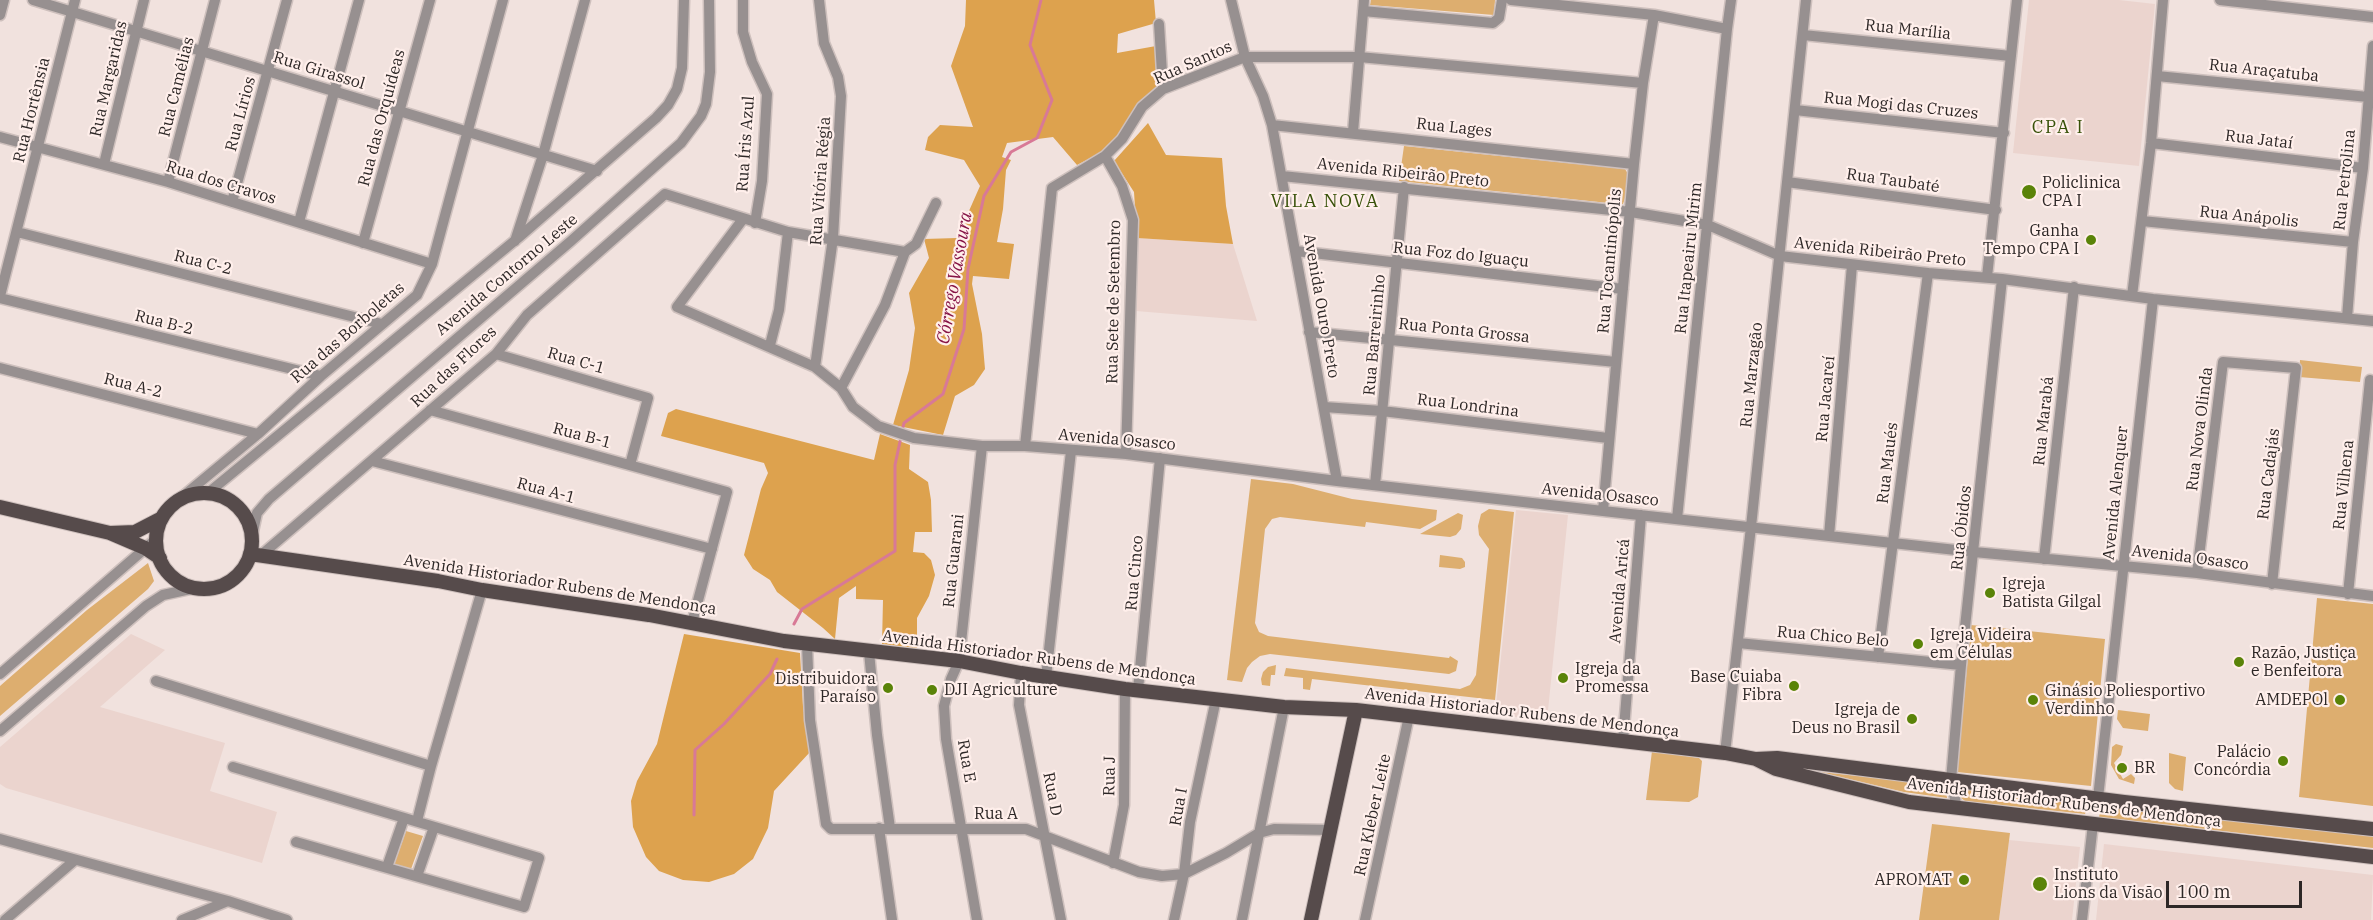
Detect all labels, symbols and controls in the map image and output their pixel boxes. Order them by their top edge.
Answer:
street label: Rua Marília [1864,16,1952,44]
street label: Rua Margaridas [86,19,132,139]
street label: Rua Camélias [155,35,199,139]
street label: Rua Santos [1151,37,1235,89]
street label: Rua das Orquídeas [354,47,410,189]
street label: Rua Girassol [271,48,367,94]
street label: Rua Hortênsia [10,55,54,165]
street label: Rua Araçatuba [2208,56,2320,86]
street label: Rua Lírios [222,75,260,153]
street label: Rua Mogi das Cruzes [1823,88,1979,124]
street label: Rua Íris Azul [733,95,759,193]
street label: Rua Lages [1415,114,1493,142]
street label: Rua Vitória Régia [807,116,835,246]
district label: CPA I [2032,117,2084,139]
street label: Rua Jataí [2224,126,2294,154]
street label: Rua Petrolina [2330,128,2360,232]
street label: Avenida Ribeirão Preto [1316,154,1490,192]
street label: Rua dos Cravos [164,157,278,209]
street label: Rua Taubaté [1845,165,1941,197]
place label: Policlinica CPA I [2042,173,2121,211]
street label: Rua Itapeairu Mirim [1671,181,1707,335]
marker: Policlinica CPA I [2020,183,2038,201]
street label: Rua Tocantinópolis [1594,188,1626,334]
district label: VILA NOVA [1271,191,1379,213]
street label: Rua Anápolis [2198,202,2300,232]
street label: Avenida Contorno Leste [432,210,582,340]
water label: Córrego Vassoura [933,210,977,346]
street label: Rua Sete de Setembro [1103,220,1125,384]
place label: Ganha Tempo CPA I [1983,221,2079,259]
street label: Avenida Ouro Preto [1299,232,1343,380]
street label: Avenida Ribeirão Preto [1793,233,1967,271]
marker: Ganha Tempo CPA I [2084,233,2098,247]
street label: Rua Foz do Iguaçu [1392,238,1530,272]
street label: Rua C-2 [172,247,234,279]
street label: Rua Barreirinho [1360,274,1390,396]
street label: Rua das Borboletas [287,278,409,388]
street label: Rua B-2 [133,306,195,340]
street label: Rua Ponta Grossa [1397,315,1531,347]
street label: Rua Marzagão [1737,321,1767,429]
street label: Rua das Flores [407,322,501,412]
street label: Rua C-1 [545,344,607,378]
street label: Rua Jacareí [1813,355,1839,443]
street label: Rua Nova Olinda [2183,366,2217,492]
street label: Rua A-2 [102,369,164,403]
street label: Rua Marabá [2030,375,2058,467]
street label: Rua Londrina [1416,390,1520,422]
street label: Rua B-1 [551,419,613,453]
street label: Rua Maués [1873,421,1903,505]
street label: Avenida Osasco [1057,425,1177,455]
street label: Avenida Alenquer [2099,425,2133,561]
street label: Rua Cadajás [2254,427,2284,521]
street label: Rua Vilhena [2330,439,2358,531]
street label: Rua A-1 [515,474,577,508]
street label: Avenida Osasco [1540,479,1660,511]
street label: Rua Óbidos [1948,484,1976,572]
street label: Rua Guarani [940,513,968,609]
street label: Rua Cinco [1122,534,1148,612]
street label: Avenida Aricá [1606,538,1634,644]
street label: Avenida Osasco [2130,541,2250,575]
street label: Avenida Historiador Rubens de Mendonça [402,551,718,619]
place label: Igreja Batista Gilgal [2002,574,2101,612]
marker: Igreja Batista Gilgal [1983,586,1997,600]
street label: Rua Chico Belo [1776,623,1890,651]
place label: Igreja Videira em Células [1930,625,2032,663]
street label: Avenida Historiador Rubens de Mendonça [881,626,1197,690]
marker: Igreja Videira em Células [1911,637,1925,651]
place label: Razão, Justiça e Benfeitora [2251,643,2356,681]
marker: Razão, Justiça e Benfeitora [2232,655,2246,669]
place label: Igreja da Promessa [1575,659,1649,697]
place label: Base Cuiaba Fibra [1690,667,1782,705]
place label: Distribuidora Paraíso [775,669,876,707]
marker: Igreja da Promessa [1556,671,1570,685]
marker: Base Cuiaba Fibra [1787,679,1801,693]
place label: DJI Agriculture [944,680,1058,700]
marker: Distribuidora Paraíso [881,681,895,695]
place label: Ginásio Poliesportivo Verdinho [2045,681,2205,719]
marker: DJI Agriculture [925,683,939,697]
street label: Avenida Historiador Rubens de Mendonça [1364,684,1680,742]
place label: AMDEPOl [2255,690,2328,710]
marker: Ginásio Poliesportivo Verdinho [2026,693,2040,707]
marker: AMDEPOl [2333,693,2347,707]
place label: Igreja de Deus no Brasil [1792,700,1900,738]
marker: Igreja de Deus no Brasil [1905,712,1919,726]
street label: Rua E [953,738,979,784]
place label: Palácio Concórdia [2194,742,2271,780]
street label: Rua Kleber Leite [1351,752,1395,878]
marker: Palácio Concórdia [2276,754,2290,768]
street label: Rua J [1100,756,1120,796]
place label: BR [2134,758,2155,778]
marker: BR [2115,761,2129,775]
street label: Rua D [1038,770,1066,818]
street label: Avenida Historiador Rubens de Mendonça [1906,774,2222,832]
street label: Rua I [1166,786,1192,828]
street label: Rua A [974,804,1018,824]
place label: Instituto Lions da Visão [2054,865,2162,903]
scale bar [2169,869,2306,907]
place label: APROMAT [1874,870,1952,890]
marker: APROMAT [1957,873,1971,887]
marker: Instituto Lions da Visão [2031,875,2049,893]
text: 100 m [2177,880,2231,903]

